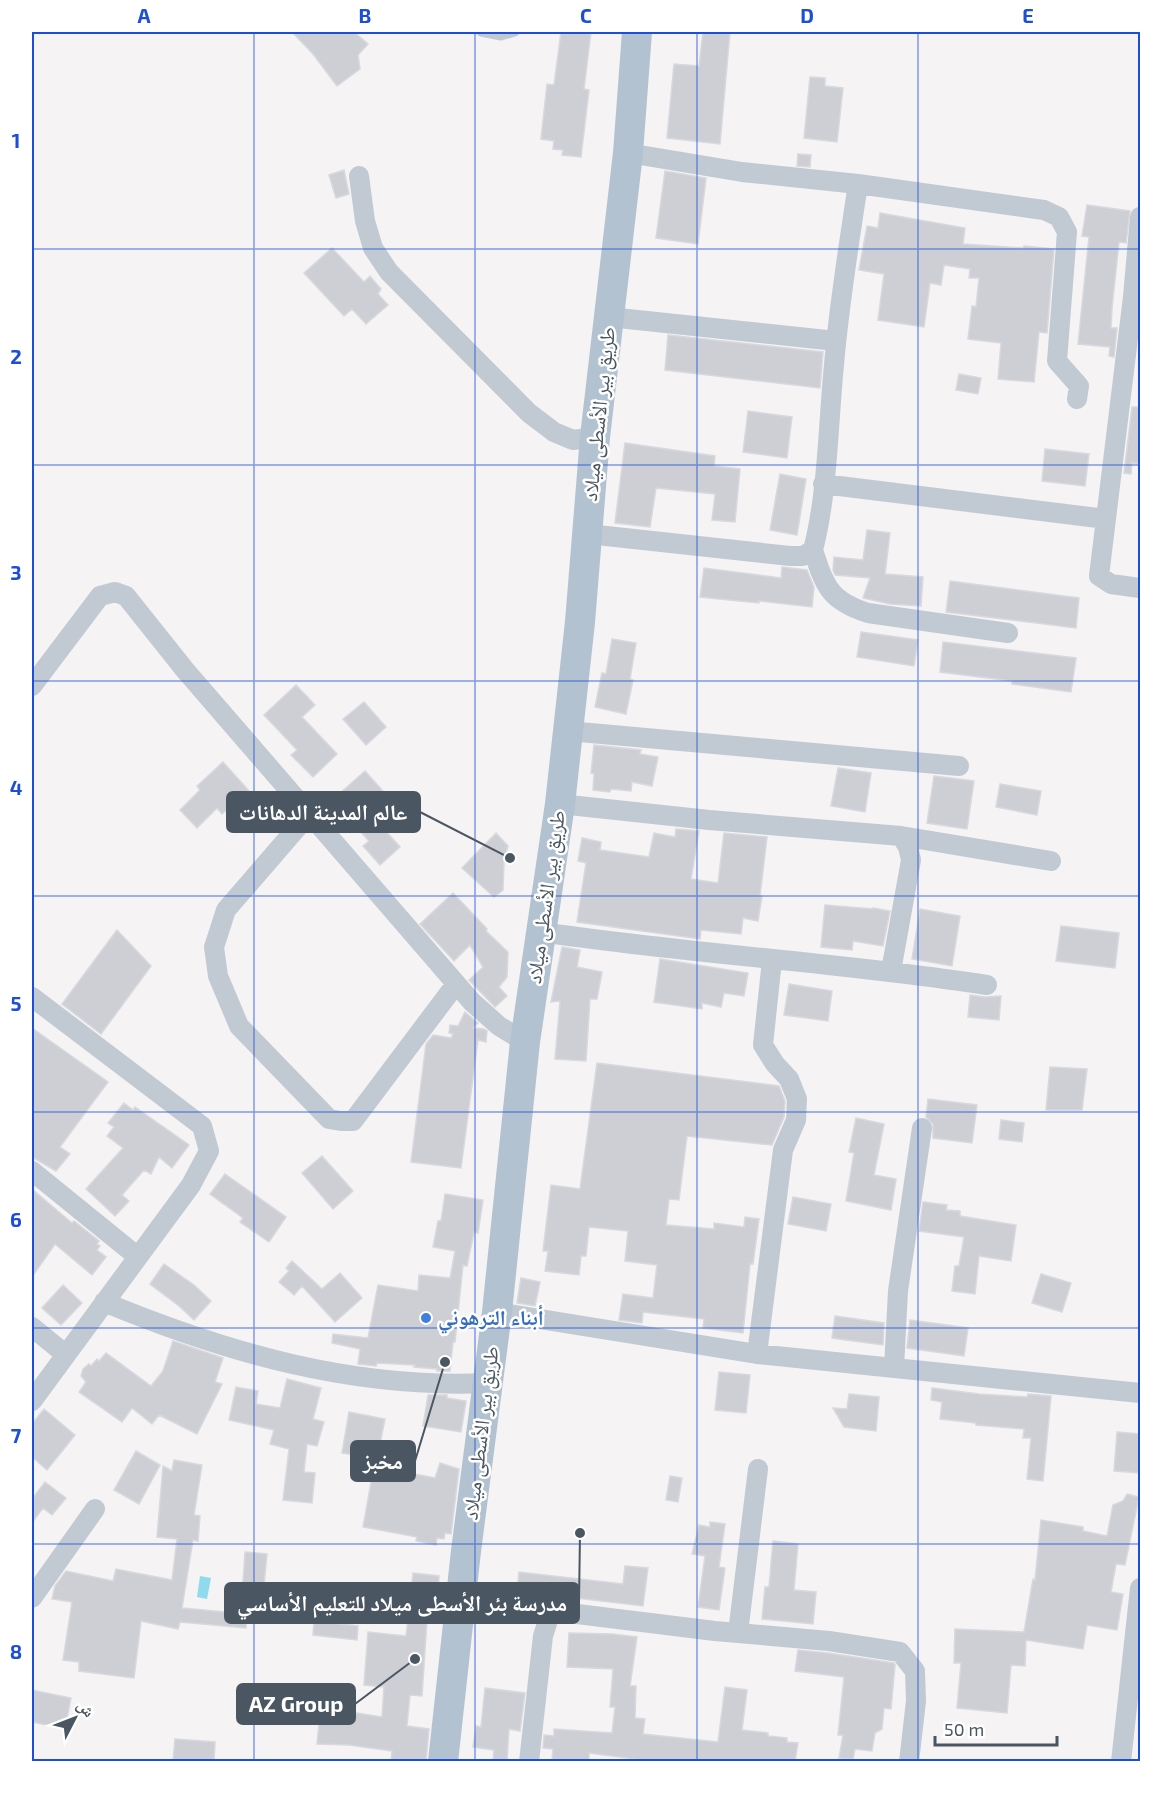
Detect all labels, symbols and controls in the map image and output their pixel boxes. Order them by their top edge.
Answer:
text: A [137,3,151,27]
text: B [359,3,371,27]
text: C [580,3,592,27]
text: D [800,3,814,27]
text: E [1022,3,1034,27]
text: 1 [12,128,20,152]
street label: طريق بير الأسطى ميلاد [576,326,621,502]
text: 2 [10,344,22,368]
text: 3 [10,560,22,584]
text: 4 [10,775,23,799]
callout: عالم المدينة الدهانات [227,792,420,832]
text: عالم المدينة الدهانات [239,798,407,827]
street label: طريق بير الأسطى ميلاد [520,808,571,985]
text: 5 [10,991,22,1015]
text: 6 [10,1207,22,1231]
place label: أبناء الترهوني [438,1304,544,1334]
marker: أبناء الترهوني [419,1311,433,1325]
street label: طريق بير الأسطى ميلاد [456,1345,505,1521]
text: 7 [11,1423,22,1447]
callout: مخبز [351,1441,415,1481]
text: مخبز [362,1447,403,1475]
callout: مدرسة بئر الأسطى ميلاد للتعليم الأساسي [225,1583,579,1623]
text: مدرسة بئر الأسطى ميلاد للتعليم الأساسي [237,1589,567,1620]
text: 8 [10,1639,22,1663]
callout: AZ Group [237,1684,355,1724]
north arrow [45,1688,105,1748]
text: AZ Group [249,1690,343,1716]
text: ش [73,1695,99,1721]
scale bar [935,1709,1056,1747]
text: 50 m [944,1718,984,1740]

